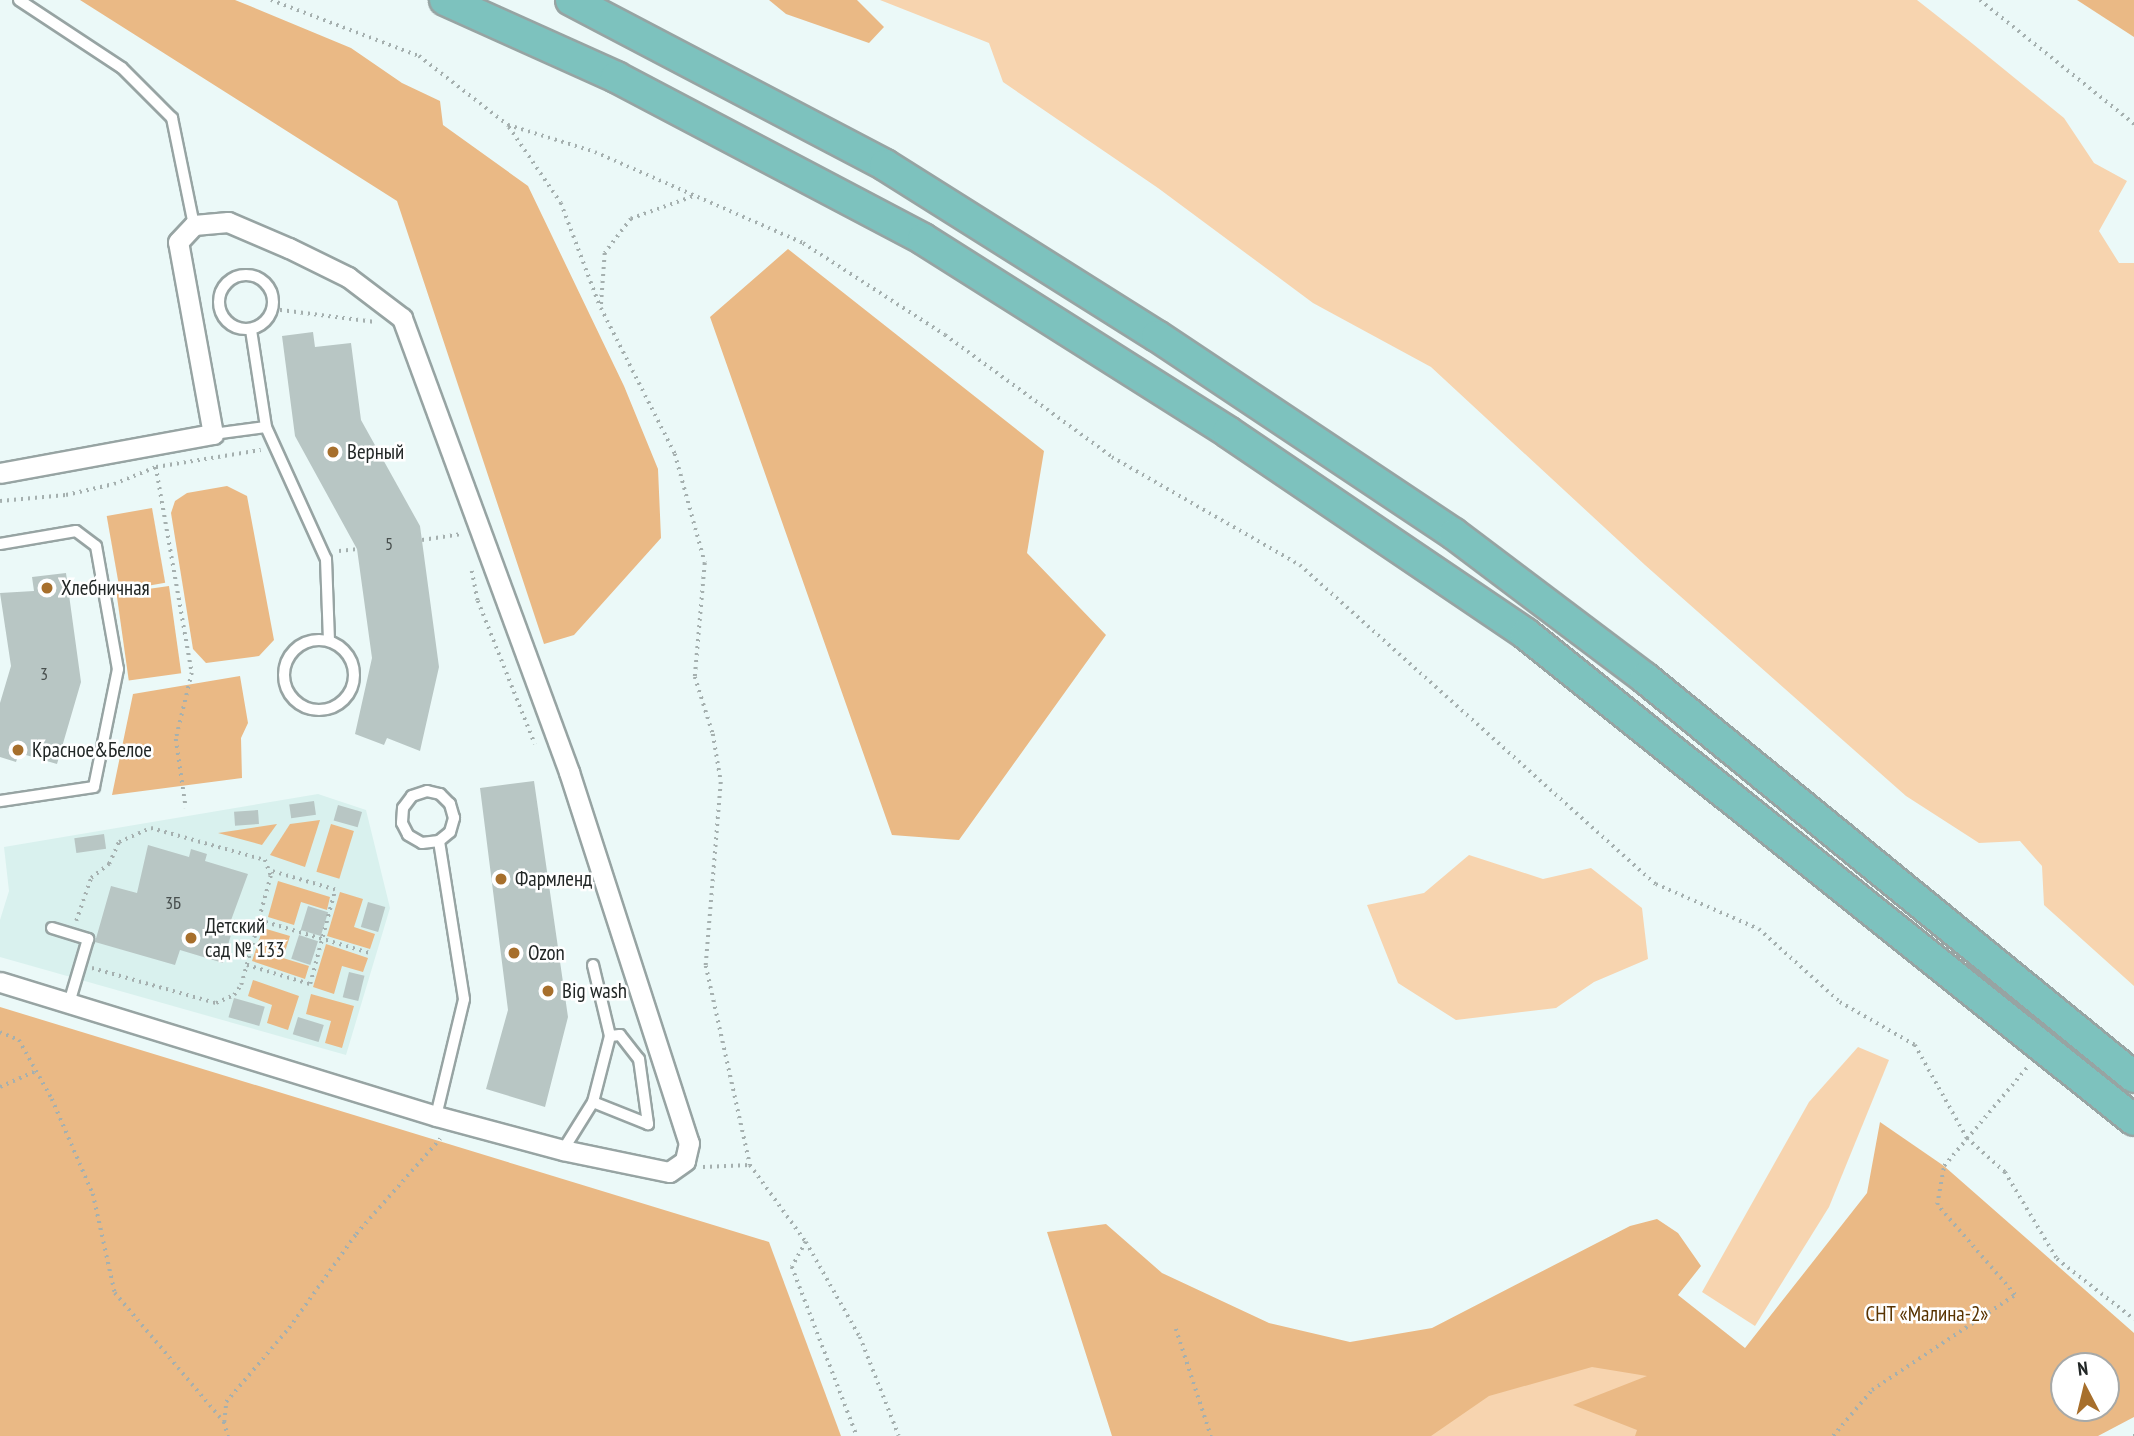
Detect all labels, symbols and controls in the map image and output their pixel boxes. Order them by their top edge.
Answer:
place label: Верный [347,439,404,465]
marker: Верный [325,444,341,460]
house number: 5 [385,533,393,555]
place label: Хлебничная [61,575,150,601]
marker: Хлебничная [39,580,55,596]
house number: 3 [40,663,48,685]
place label: Красное&Белое [32,737,152,763]
marker: Красное&Белое [10,742,26,758]
place label: Фармленд [515,866,592,892]
marker: Фармленд [493,871,509,887]
house number: 3Б [165,892,181,914]
place label: Детский сад № 133 [205,913,285,963]
marker: Детский сад № 133 [183,930,199,946]
place label: Ozon [528,940,565,966]
marker: Ozon [506,945,522,961]
place label: Big wash [562,978,627,1004]
marker: Big wash [540,983,556,999]
park label: СНТ «Малина-2» [1865,1301,1989,1327]
north arrow [2050,1352,2120,1422]
text: N [2076,1356,2089,1381]

